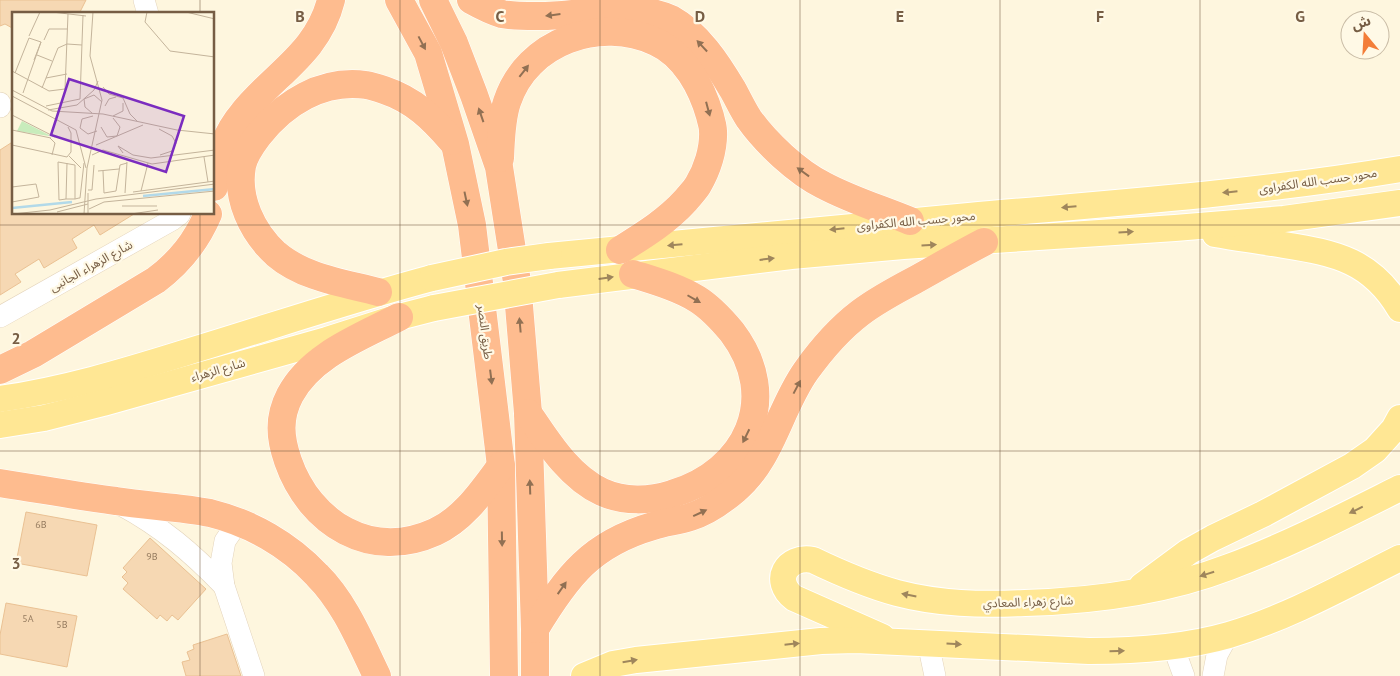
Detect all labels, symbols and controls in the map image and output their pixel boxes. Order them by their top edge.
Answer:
text: B [295,6,305,26]
text: C [496,6,505,26]
text: D [695,6,705,26]
text: E [896,6,904,26]
text: F [1096,6,1104,26]
text: G [1295,6,1305,26]
north arrow [1340,10,1390,60]
one-way arrow [544,11,560,19]
text: ش [1349,11,1373,34]
inset map [12,12,215,215]
one-way arrow [418,36,427,49]
one-way arrow [697,40,708,52]
one-way arrow [519,65,530,78]
one-way arrow [704,101,712,116]
one-way arrow [477,107,484,122]
street label: محور حسب الله الكفراوى [1258,165,1378,197]
one-way arrow [796,167,810,177]
one-way arrow [1222,188,1238,196]
one-way arrow [462,191,470,206]
one-way arrow [1060,203,1076,211]
street label: محور حسب الله الكفراوى [856,208,976,233]
one-way arrow [829,225,845,233]
one-way arrow [1118,227,1134,235]
street label: شارع الزهراء الجانبى [47,237,136,296]
one-way arrow [921,240,937,248]
one-way arrow [667,241,683,249]
one-way arrow [760,255,776,263]
one-way arrow [598,274,614,282]
one-way arrow [688,294,701,303]
street label: طريق النصر [474,303,496,360]
one-way arrow [516,317,524,333]
text: 2 [11,328,21,348]
street label: شارع الزهراء [189,355,247,386]
one-way arrow [487,369,495,385]
one-way arrow [793,380,801,395]
one-way arrow [742,429,750,443]
one-way arrow [526,479,534,495]
one-way arrow [1349,506,1363,514]
one-way arrow [693,508,707,516]
house number: 6B [35,518,47,531]
one-way arrow [498,531,506,547]
house number: 9B [146,550,158,563]
text: 3 [11,553,21,573]
one-way arrow [1200,570,1215,578]
one-way arrow [557,582,567,595]
one-way arrow [900,591,916,599]
street label: شارع زهراء المعادي [983,592,1073,613]
house number: 5A [22,612,34,625]
house number: 5B [56,618,68,631]
one-way arrow [784,640,800,648]
one-way arrow [947,641,963,649]
one-way arrow [1109,647,1125,655]
one-way arrow [623,657,639,665]

